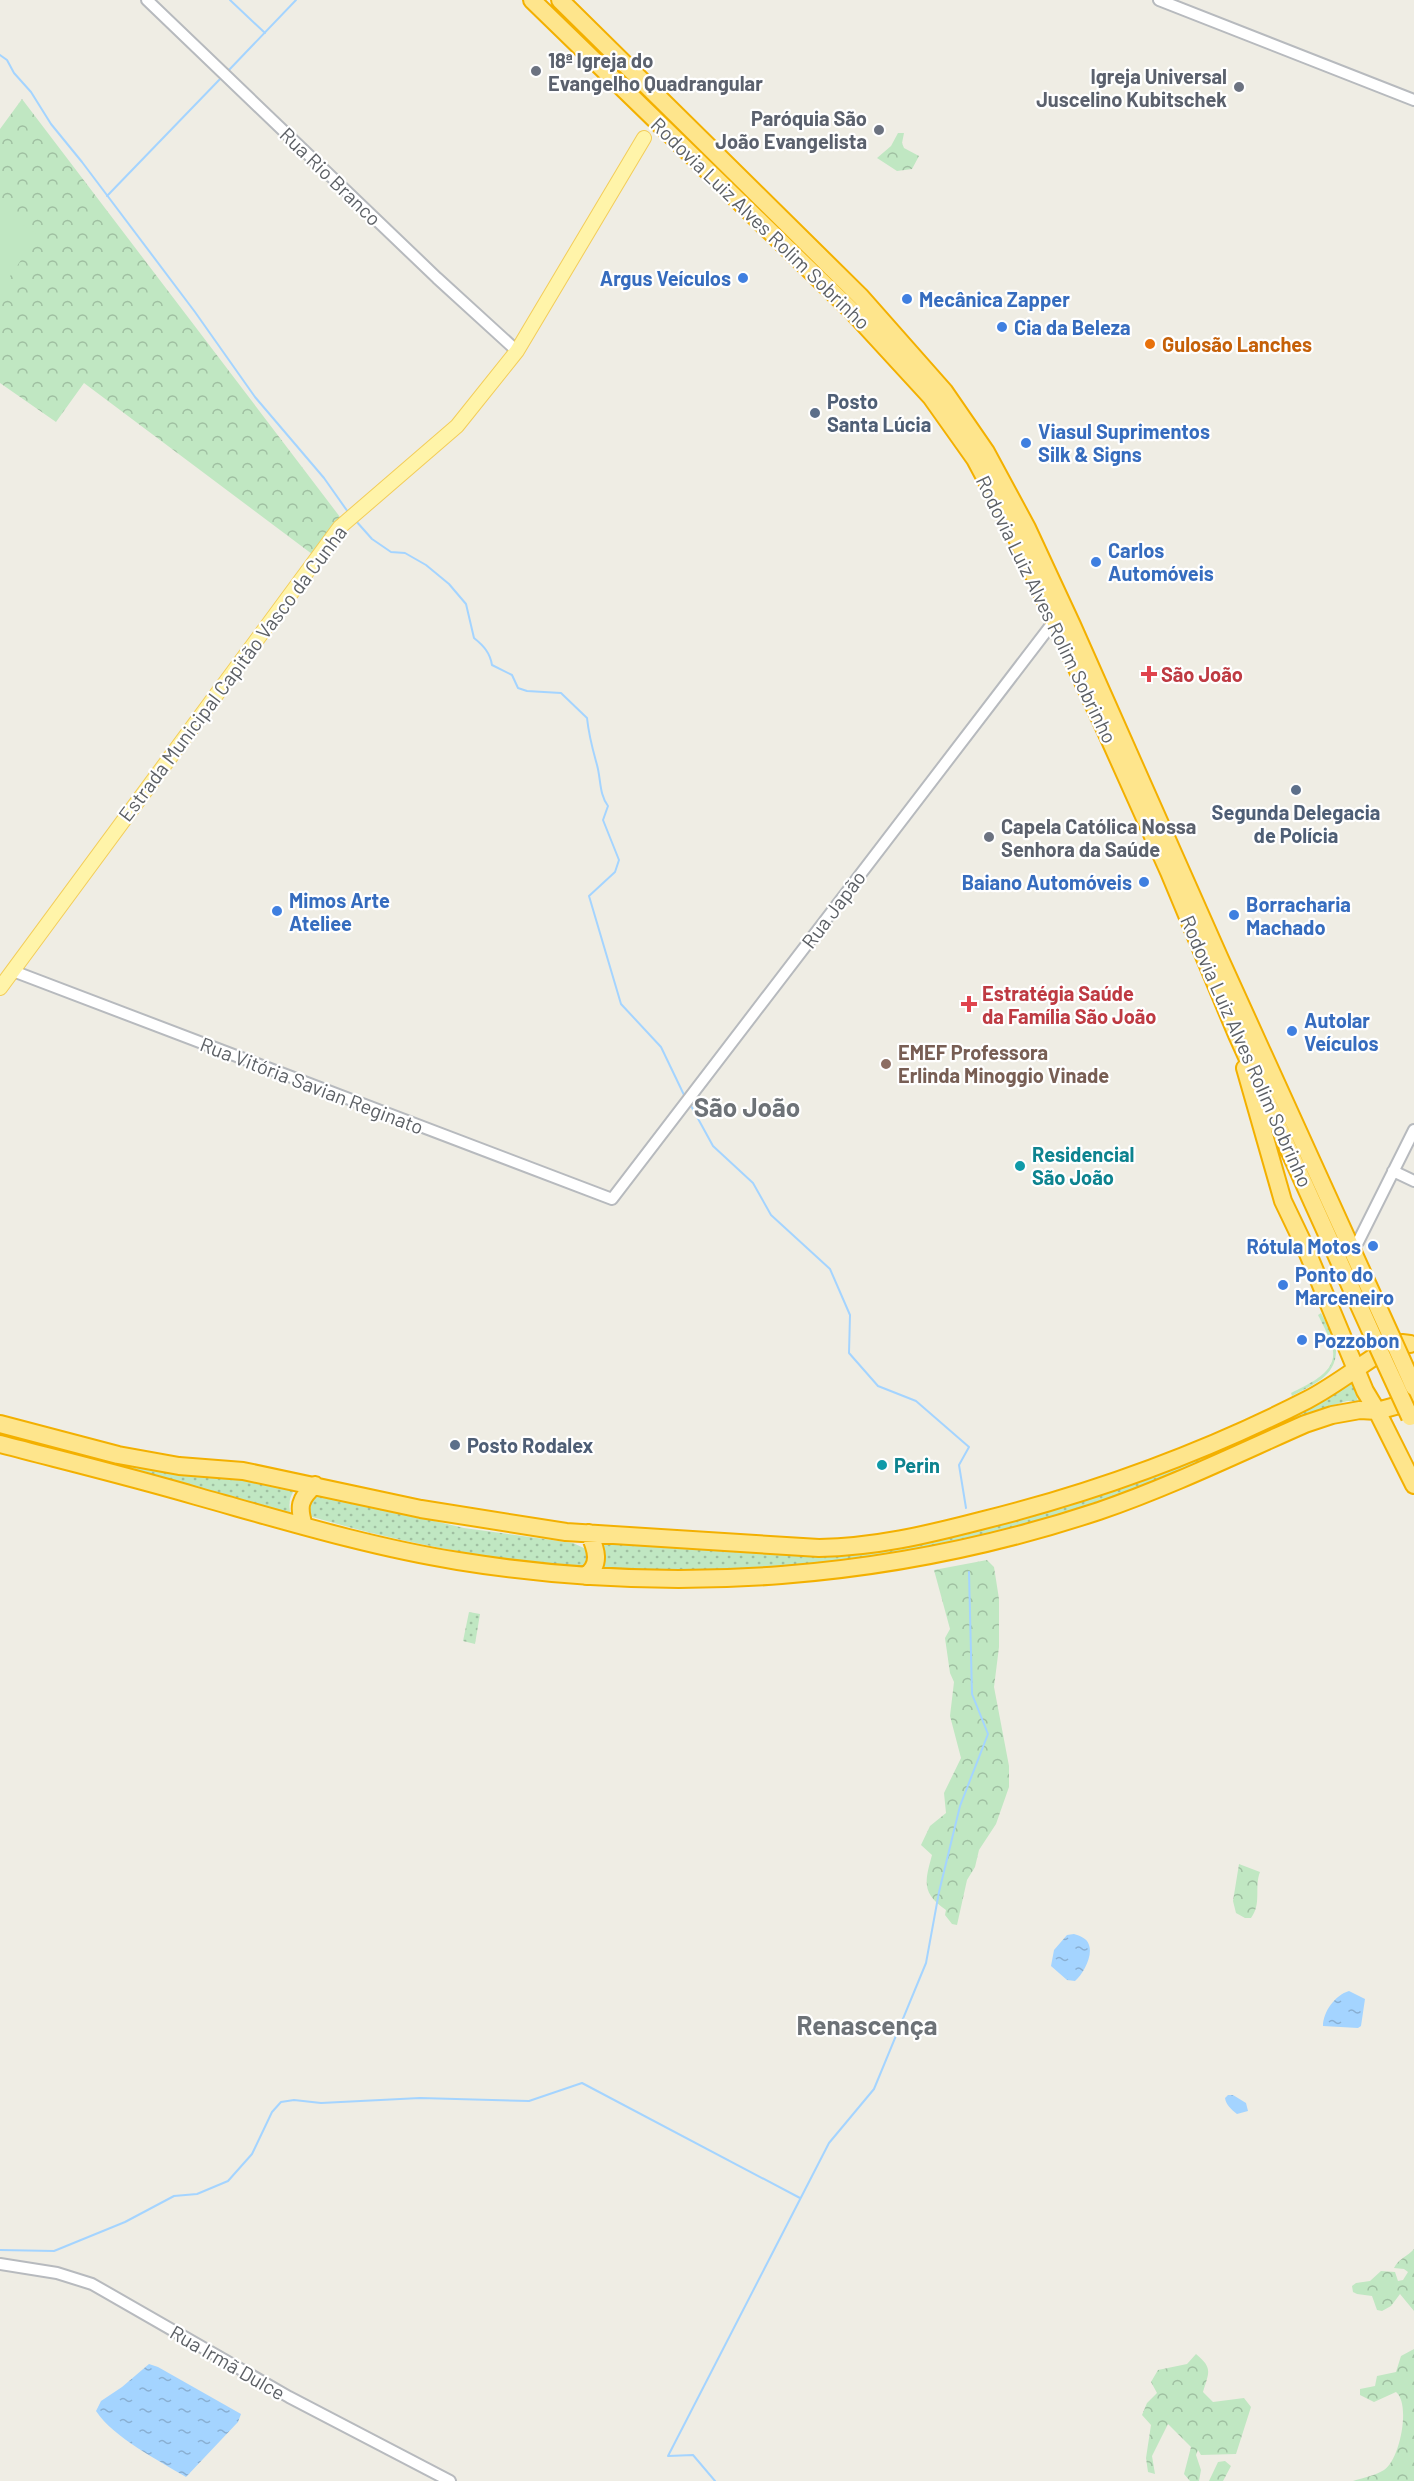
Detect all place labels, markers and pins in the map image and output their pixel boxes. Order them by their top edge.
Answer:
place label: 18ª Igreja do Evangelho Quadrangular [548,48,763,95]
marker: 18ª Igreja do Evangelho Quadrangular [529,64,543,78]
place label: Igreja Universal Juscelino Kubitschek [1036,64,1227,111]
marker: Igreja Universal Juscelino Kubitschek [1232,80,1246,94]
place label: Paróquia São João Evangelista [715,106,867,153]
marker: Paróquia São João Evangelista [872,123,886,137]
place label: Argus Veículos [600,266,731,290]
marker: Argus Veículos [736,271,750,285]
place label: Mecânica Zapper [919,287,1070,311]
marker: Mecânica Zapper [900,292,914,306]
place label: Cia da Beleza [1014,315,1131,339]
marker: Cia da Beleza [995,320,1009,334]
place label: Gulosão Lanches [1162,332,1312,356]
marker: Gulosão Lanches [1143,337,1157,351]
place label: Posto Santa Lúcia [827,389,931,436]
marker: Posto Santa Lúcia [808,406,822,420]
place label: Viasul Suprimentos Silk & Signs [1038,419,1210,466]
marker: Viasul Suprimentos Silk & Signs [1019,436,1033,450]
place label: Carlos Automóveis [1108,538,1214,585]
marker: Carlos Automóveis [1089,555,1103,569]
place label: São João [1161,662,1243,686]
marker: São João [1142,667,1156,681]
marker: Segunda Delegacia de Polícia [1289,783,1303,797]
place label: Segunda Delegacia de Polícia [1212,800,1380,847]
place label: Capela Católica Nossa Senhora da Saúde [1001,814,1196,861]
marker: Capela Católica Nossa Senhora da Saúde [982,830,996,844]
place label: Baiano Automóveis [962,870,1132,894]
marker: Baiano Automóveis [1137,875,1151,889]
place label: Mimos Arte Ateliee [289,888,390,935]
place label: Borracharia Machado [1246,892,1351,939]
marker: Mimos Arte Ateliee [270,904,284,918]
marker: Borracharia Machado [1227,908,1241,922]
place label: Estratégia Saúde da Família São João [982,981,1157,1028]
marker: Estratégia Saúde da Família São João [960,995,978,1013]
place label: Autolar Veículos [1304,1008,1379,1055]
marker: Autolar Veículos [1285,1024,1299,1038]
place label: EMEF Professora Erlinda Minoggio Vinade [898,1040,1109,1087]
marker: EMEF Professora Erlinda Minoggio Vinade [879,1057,893,1071]
place label: Residencial São João [1032,1142,1134,1189]
marker: Residencial São João [1013,1159,1027,1173]
place label: Rótula Motos [1246,1234,1361,1258]
marker: Rótula Motos [1366,1239,1380,1253]
place label: Ponto do Marceneiro [1295,1262,1394,1309]
marker: Ponto do Marceneiro [1276,1278,1290,1292]
place label: Pozzobon [1314,1328,1399,1352]
marker: Pozzobon [1295,1333,1309,1347]
place label: Posto Rodalex [467,1433,594,1457]
marker: Posto Rodalex [448,1438,462,1452]
place label: Perin [894,1453,940,1477]
marker: Perin [875,1458,889,1472]

